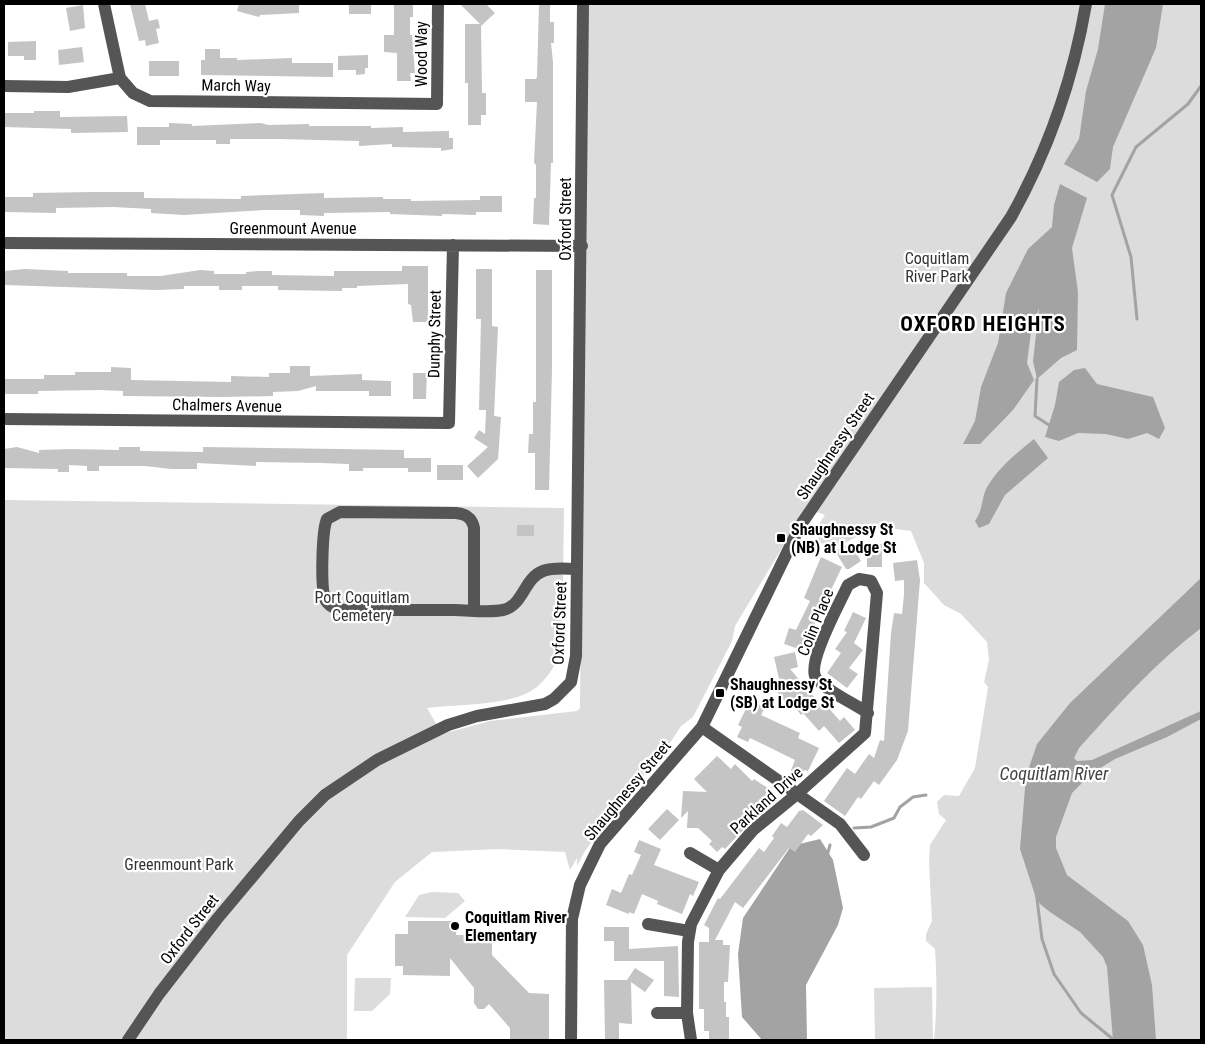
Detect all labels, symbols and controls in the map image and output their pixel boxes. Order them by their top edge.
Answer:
street label: Wood Way [412,21,431,87]
street label: March Way [201,75,271,96]
street label: Oxford Street [556,177,575,261]
street label: Greenmount Avenue [230,219,356,238]
park label: Coquitlam River Park [905,249,970,286]
street label: Dunphy Street [424,290,445,378]
district label: OXFORD HEIGHTS [900,312,1066,336]
street label: Shaughnessy Street [793,389,878,503]
street label: Chalmers Avenue [172,395,282,416]
place label: Shaughnessy St (NB) at Lodge St [791,520,897,557]
marker: Shaughnessy St (NB) at Lodge St [775,532,787,544]
street label: Oxford Street [549,581,570,665]
street label: Colin Place [793,586,838,659]
park label: Port Coquitlam Cemetery [314,588,410,625]
place label: Shaughnessy St (SB) at Lodge St [730,675,834,712]
marker: Shaughnessy St (SB) at Lodge St [714,687,726,699]
street label: Shaughnessy Street [580,736,675,844]
street label: Parkland Drive [726,763,807,838]
water label: Coquitlam River [1000,763,1109,784]
park label: Greenmount Park [124,855,235,874]
street label: Oxford Street [156,890,223,968]
place label: Coquitlam River Elementary [465,908,567,945]
marker: Coquitlam River Elementary [449,920,461,932]

